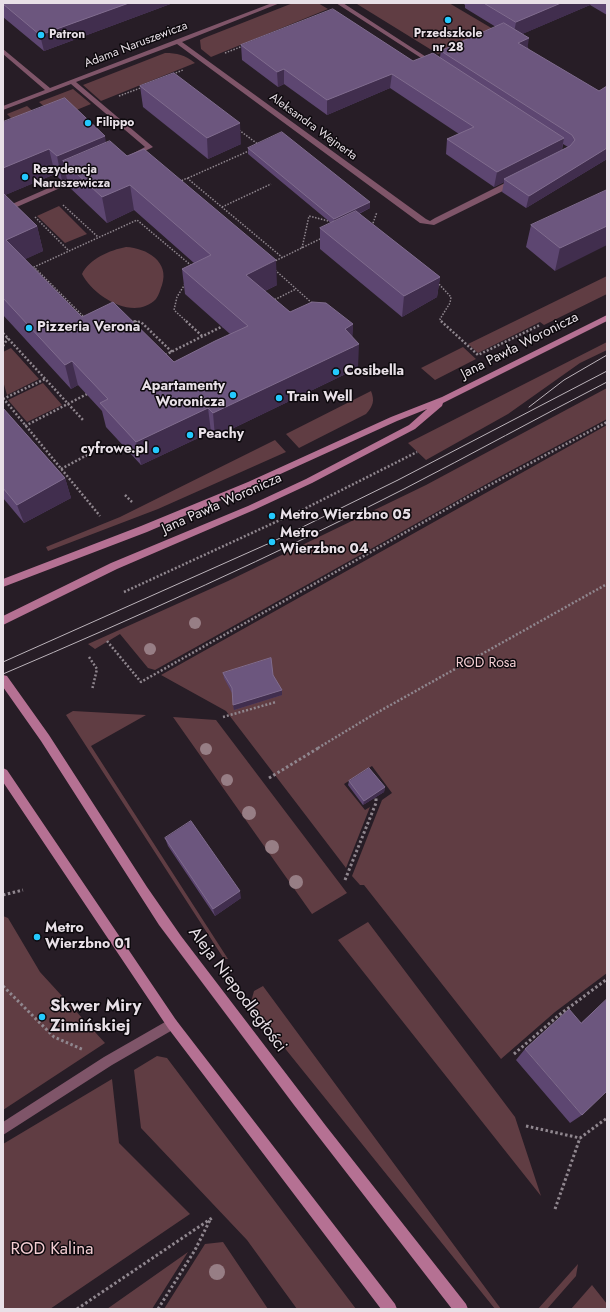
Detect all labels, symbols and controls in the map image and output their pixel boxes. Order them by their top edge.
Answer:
marker: Przedszkole nr 28 [443,15,453,25]
street label: Adama Naruszewicza [82,19,190,71]
place label: Przedszkole nr 28 [414,27,482,55]
place label: Patron [49,28,85,42]
marker: Patron [36,30,46,40]
street label: Aleksandra Wejnerta [266,90,360,164]
place label: Filippo [96,116,134,130]
marker: Filippo [83,118,93,128]
place label: Rezydencja Naruszewicza [33,163,110,191]
marker: Rezydencja Naruszewicza [20,172,30,182]
street label: Jana Pawła Woronicza [459,309,581,383]
place label: Pizzeria Verona [37,320,140,336]
marker: Pizzeria Verona [24,323,34,333]
place label: Cosibella [344,364,404,380]
marker: Cosibella [331,367,341,377]
place label: Apartamenty Woronicza [141,379,225,412]
marker: Apartamenty Woronicza [228,390,238,400]
place label: Train Well [287,390,353,406]
marker: Train Well [274,393,284,403]
place label: Peachy [198,427,244,443]
marker: Peachy [185,430,195,440]
place label: cyfrowe.pl [81,442,148,458]
marker: cyfrowe.pl [151,445,161,455]
street label: Jana Pawła Woronicza [159,470,285,538]
place label: Metro Wierzbno 05 [280,508,411,524]
marker: Metro Wierzbno 05 [267,511,277,521]
place label: Metro Wierzbno 04 [280,526,368,558]
marker: Metro Wierzbno 04 [267,537,277,547]
park label: ROD Rosa [456,656,516,672]
place label: Metro Wierzbno 01 [45,921,131,954]
street label: Aleja Niepodległości [183,923,291,1057]
marker: Metro Wierzbno 01 [32,932,42,942]
place label: Skwer Miry Zimińskiej [50,997,141,1037]
marker: Skwer Miry Zimińskiej [37,1012,47,1022]
park label: ROD Kalina [11,1240,93,1260]

